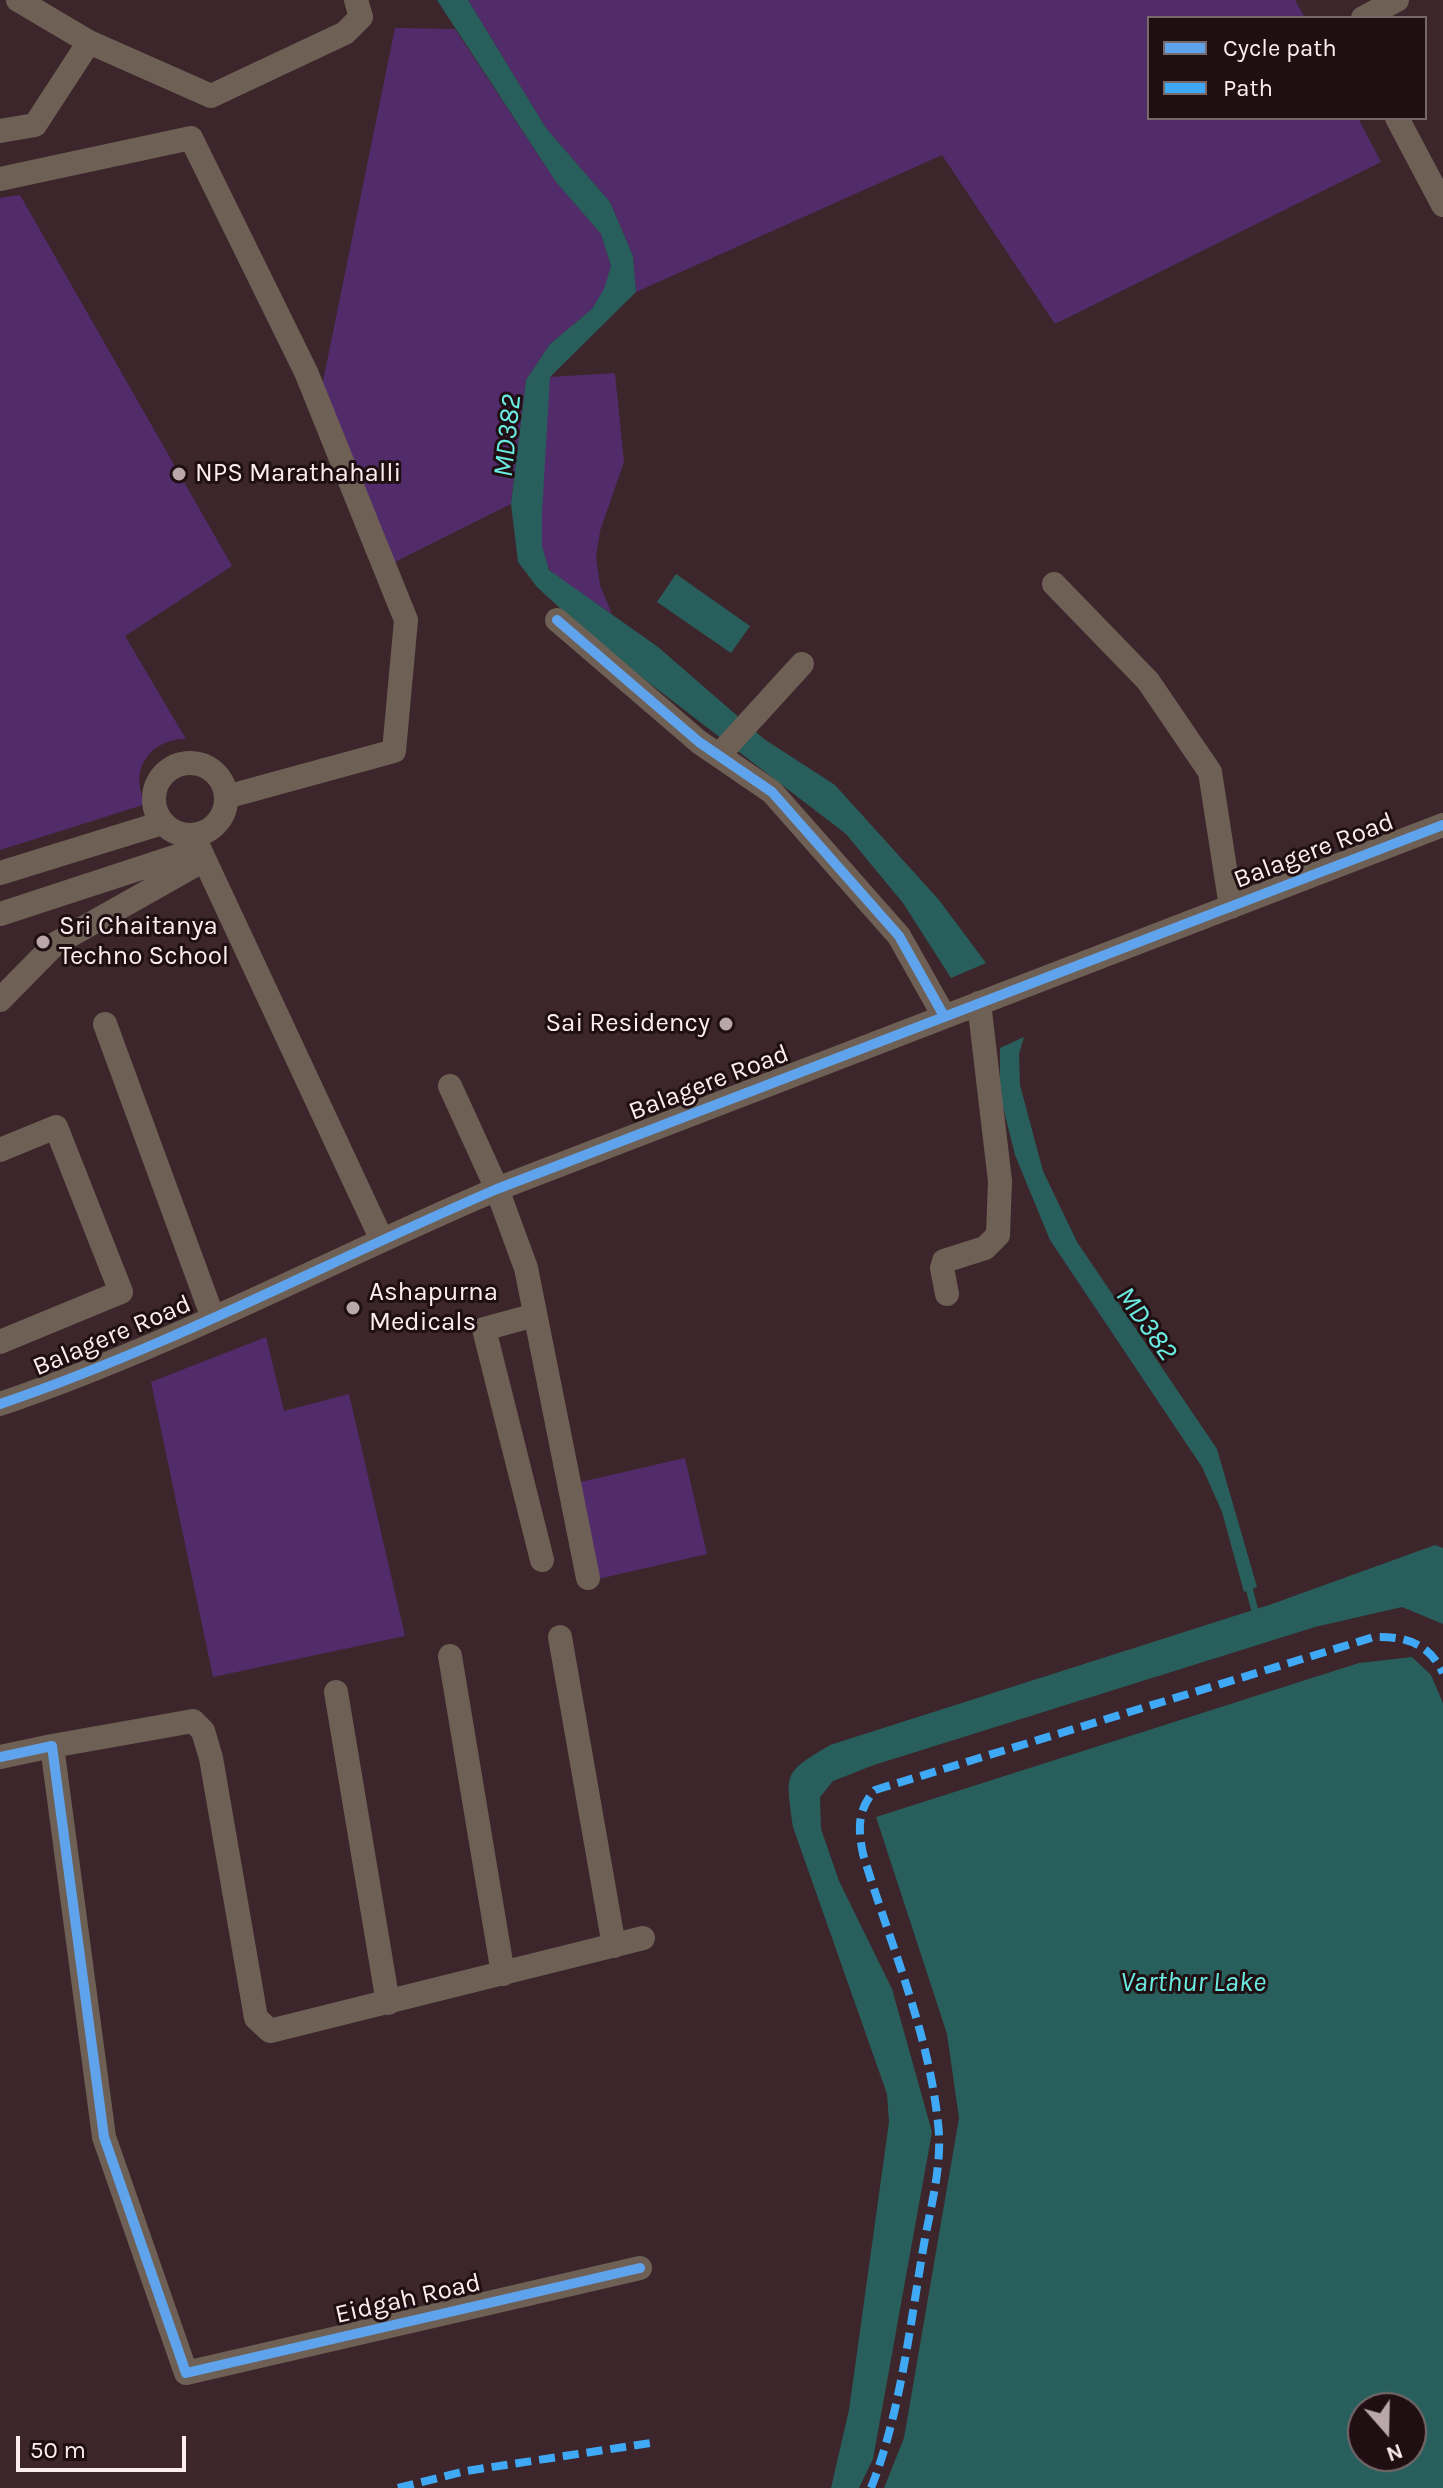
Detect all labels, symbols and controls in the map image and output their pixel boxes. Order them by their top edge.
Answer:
legend [1147,16,1427,120]
text: Cycle path [1223,34,1337,62]
text: Path [1223,74,1273,102]
water label: MD382 [487,393,529,479]
place label: NPS Marathahalli [195,458,401,490]
marker: NPS Marathahalli [170,465,188,483]
street label: Balagere Road [1230,806,1398,896]
place label: Sri Chaitanya Techno School [59,911,229,972]
marker: Sri Chaitanya Techno School [34,933,52,951]
place label: Sai Residency [545,1008,710,1040]
marker: Sai Residency [717,1015,735,1033]
street label: Balagere Road [625,1038,793,1128]
place label: Ashapurna Medicals [369,1277,498,1338]
water label: MD382 [1108,1281,1184,1367]
street label: Balagere Road [28,1289,196,1383]
marker: Ashapurna Medicals [344,1299,362,1317]
water label: Varthur Lake [1120,1966,1266,2000]
street label: Eidgah Road [332,2267,484,2331]
north arrow [1347,2392,1427,2472]
scale bar [20,2420,190,2470]
text: 50 m [30,2436,86,2464]
text: N [1383,2438,1406,2468]

